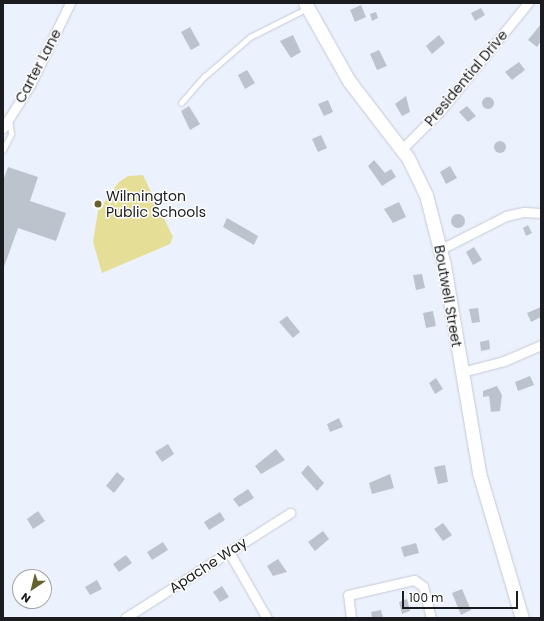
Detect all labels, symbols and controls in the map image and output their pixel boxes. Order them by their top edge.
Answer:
street label: Carter Lane [11,26,65,106]
street label: Presidential Drive [421,27,511,129]
place label: Wilmington Public Schools [106,188,206,220]
marker: Wilmington Public Schools [93,199,103,209]
street label: Boutwell Street [431,244,465,348]
street label: Apache Way [166,534,250,596]
north arrow [12,569,52,609]
scale bar [404,583,520,609]
text: N [18,589,34,607]
text: 100 m [409,589,443,606]

